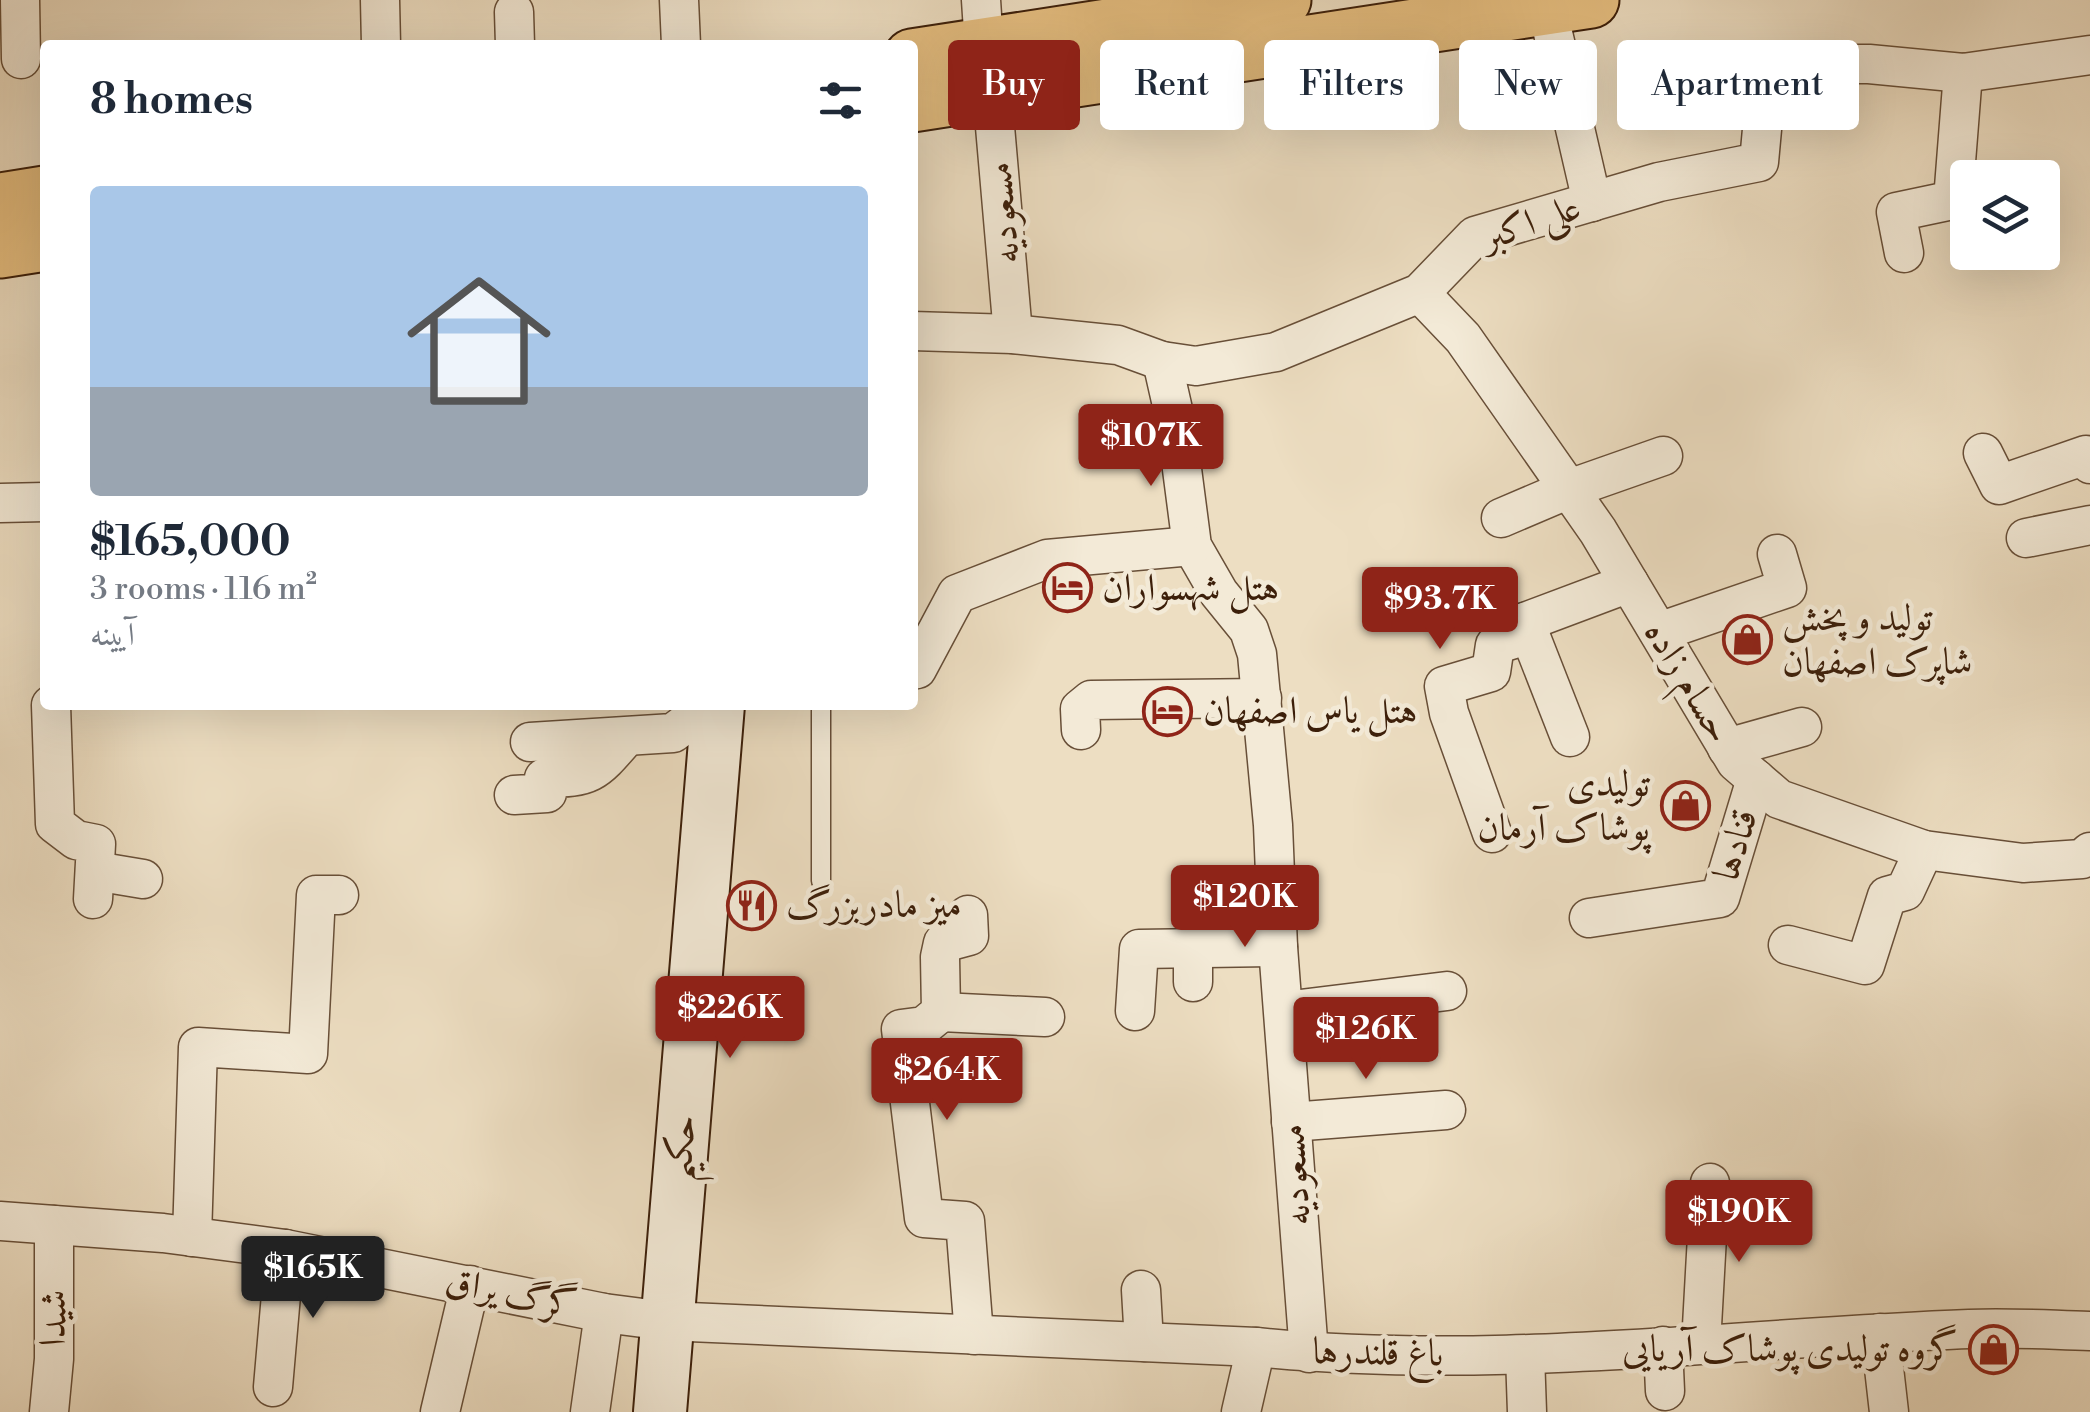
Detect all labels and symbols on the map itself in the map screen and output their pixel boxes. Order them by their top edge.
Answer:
street label: مسعودیه [975,160,1031,266]
street label: علی اکبر [1471,184,1588,266]
pin: $107K [1081,404,1221,489]
hotel icon: هتل شهسواران [1041,562,1093,614]
place label: هتل شهسواران [1102,565,1279,614]
pin: $93.7K [1359,567,1521,652]
place label: تولید و پخش شاپرک اصفهان [1782,595,1973,686]
street label: حسام زاده [1626,612,1743,756]
shop icon: تولید و پخش شاپرک اصفهان [1721,614,1773,666]
hotel icon: هتل یاس اصفهان [1142,685,1194,737]
place label: هتل یاس اصفهان [1203,688,1418,737]
place label: تولیدی پوشاک آرمان [1477,761,1652,854]
shop icon: تولیدی پوشاک آرمان [1659,780,1711,832]
street label: قنادها [1703,804,1769,886]
pin: $120K [1175,865,1315,950]
restaurant icon: میز مادربزرگ [725,879,777,931]
place label: میز مادربزرگ [786,882,962,929]
pin: $226K [660,976,800,1061]
pin: $126K [1296,997,1436,1082]
pin: $264K [877,1038,1017,1123]
street label: حکیم [655,1113,720,1184]
street label: مسعودیه [1268,1122,1322,1228]
pin: $190K [1669,1180,1809,1265]
pin: $165K [243,1236,383,1321]
street label: گرگ یراق [441,1255,581,1331]
street label: شیدا [30,1289,78,1347]
shop icon: گروه تولیدی پوشاک آریایی [1967,1323,2019,1375]
place label: گروه تولیدی پوشاک آریایی [1622,1324,1958,1375]
street label: باغ قلندرها [1312,1328,1444,1384]

